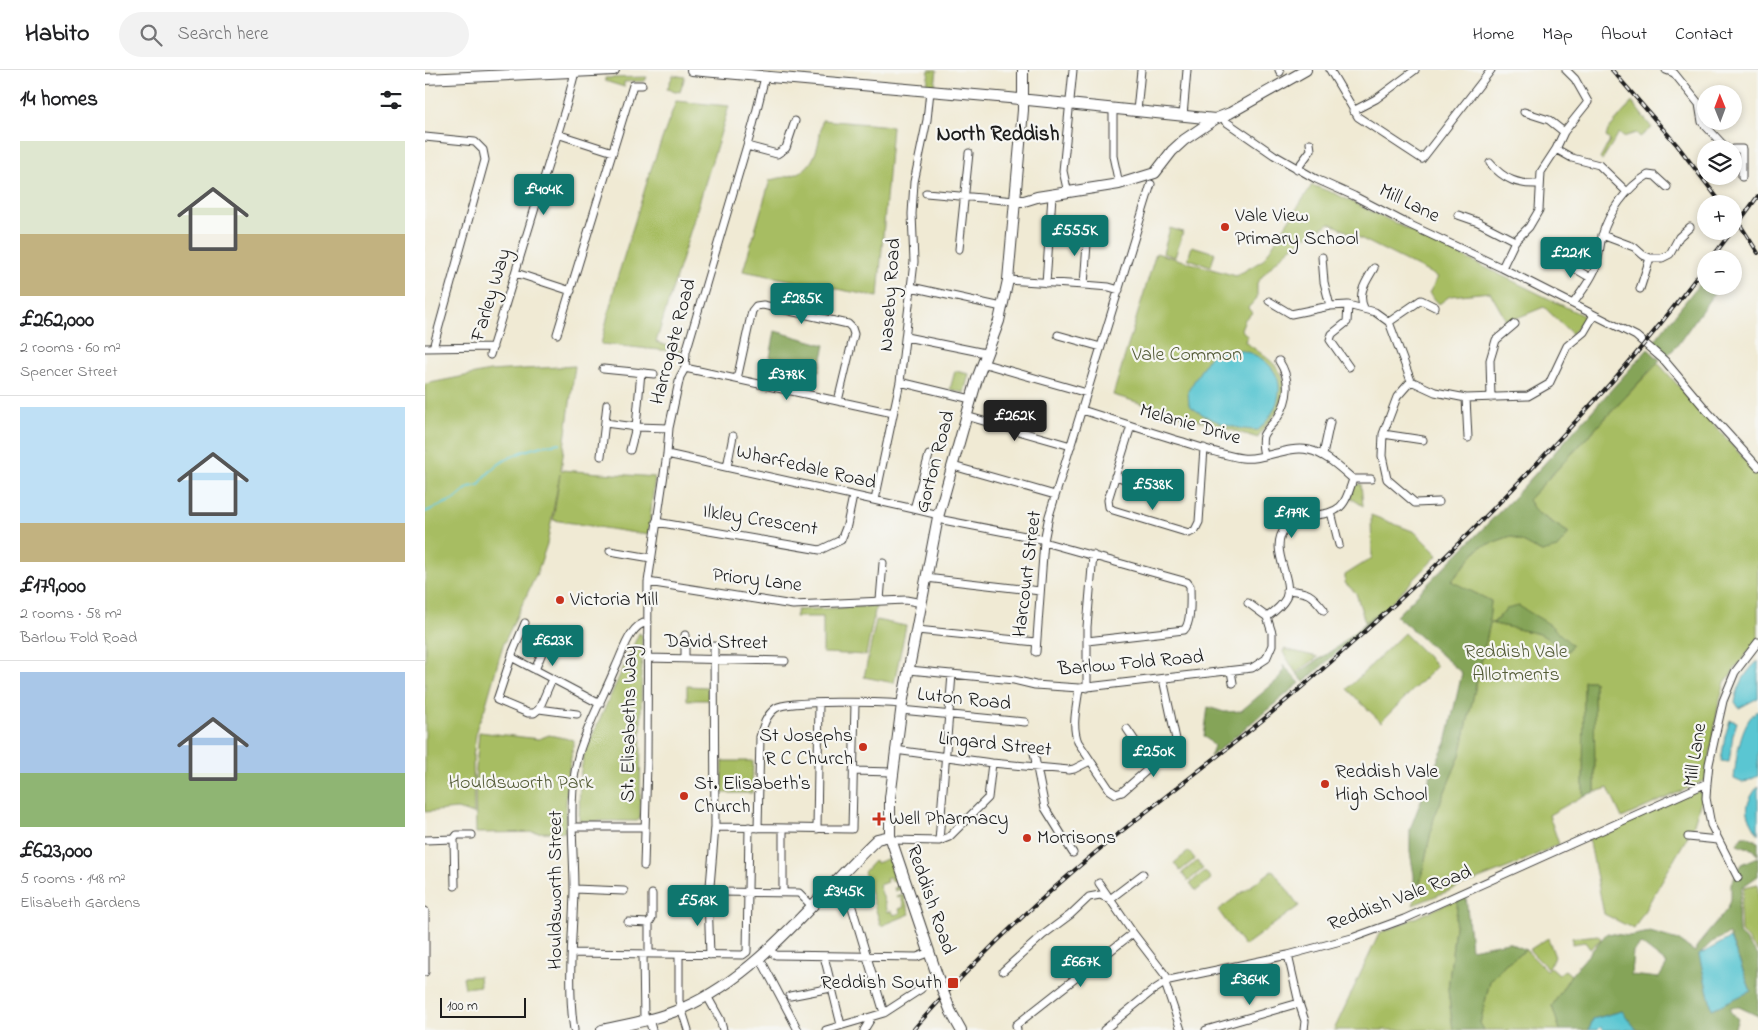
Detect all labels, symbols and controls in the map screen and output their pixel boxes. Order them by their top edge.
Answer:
search box [119,12,469,57]
text: Habito [25,17,89,52]
icon: search [137,21,165,49]
text: Search here [177,21,268,48]
text: Home [1473,22,1514,48]
text: Map [1542,22,1573,48]
text: About [1601,22,1647,48]
text: Contact [1675,22,1733,48]
text: 14 homes [20,85,98,115]
north arrow [1697,85,1743,130]
map controls [1697,85,1742,295]
icon: filters [377,86,405,114]
district label: North Reddish [937,120,1059,150]
button: layers [1697,140,1742,185]
icon: home [168,174,258,264]
pin: £404K [509,174,579,216]
street label: Mill Lane [1374,177,1444,231]
text: £404K [525,178,563,202]
button: + [1697,195,1742,240]
place label: Vale View Primary School [1234,202,1359,254]
pin: £555K [1040,214,1110,257]
text: £555K [1052,219,1098,243]
marker: Vale View Primary School [1219,221,1231,233]
pin: £221K [1536,236,1606,279]
street label: Naseby Road [873,237,909,353]
text: £221K [1552,241,1590,265]
street label: Farley Way [464,245,520,346]
button: − [1697,250,1742,295]
street label: Harrogate Road [643,276,706,408]
pin: £285K [767,282,837,325]
text: £285K [782,287,822,311]
text: £262,000 [20,306,94,336]
text: 2 rooms · 60 m² [20,336,121,360]
park label: Vale Common [1131,341,1242,370]
pin: £378K [752,358,822,401]
text: Spencer Street [20,360,118,384]
text: £378K [768,363,806,387]
street label: Melanie Drive [1136,397,1244,453]
pin: £262K [980,400,1050,442]
text: £262K [995,404,1035,428]
street label: Gorton Road [908,408,964,516]
street label: Wharfedale Road [733,438,879,498]
icon: home [168,439,258,529]
pin: £538K [1118,468,1188,511]
text: £538K [1133,473,1173,497]
pin: £179K [1257,496,1327,539]
street label: Ilkley Crescent [700,498,820,544]
text: £179K [1275,501,1309,525]
street label: Harcourt Street [1006,509,1050,639]
street label: Priory Lane [711,561,803,601]
text: £179,000 [20,572,86,602]
place label: Victoria Mill [569,586,658,615]
marker: Victoria Mill [554,594,566,606]
text: 2 rooms · 58 m² [20,602,122,626]
pin: £623K [518,624,588,667]
text: Barlow Fold Road [20,626,137,650]
street label: David Street [663,628,768,658]
text: £623K [533,629,573,653]
park label: Reddish Vale Allotments [1464,638,1568,690]
street label: Barlow Fold Road [1056,643,1205,685]
street label: St. Elisabeths Way [614,645,646,803]
street label: Luton Road [916,681,1012,719]
icon: home [168,704,258,794]
street label: Mill Lane [1677,721,1715,789]
place label: St Josephs R C Church [759,722,853,774]
street label: Lingard Street [937,725,1053,766]
pin: £250K [1119,736,1189,778]
text: £250K [1133,740,1175,764]
marker: St Josephs R C Church [857,741,869,753]
place label: Reddish Vale High School [1335,758,1438,811]
park label: Houldsworth Park [448,769,594,798]
place label: St. Elisabeth's Church [694,770,811,822]
marker: Reddish Vale High School [1319,778,1331,790]
marker: St. Elisabeth's Church [678,790,690,802]
place label: Well Pharmacy [889,805,1008,834]
street label: Houldsworth Street [542,810,571,970]
marker: Well Pharmacy [873,813,885,825]
place label: Morrisons [1037,824,1116,853]
marker: Morrisons [1021,832,1033,844]
text: £623,000 [20,837,92,867]
street label: Reddish Road [898,841,962,959]
street label: Reddish Vale Road [1324,858,1476,940]
text: 5 rooms · 148 m² [20,867,126,891]
pin: £345K [809,876,879,918]
text: £345K [824,880,864,904]
pin: £513K [663,884,733,927]
text: £513K [679,889,717,913]
text: Elisabeth Gardens [20,891,140,915]
pin: £667K [1046,946,1116,988]
text: £667K [1062,950,1100,974]
pin: £364K [1215,964,1285,1006]
text: £364K [1231,968,1269,992]
place label: Reddish South [820,969,942,998]
marker: Reddish South [946,976,960,990]
scale bar [440,995,526,1018]
text: 100 m [447,996,478,1017]

